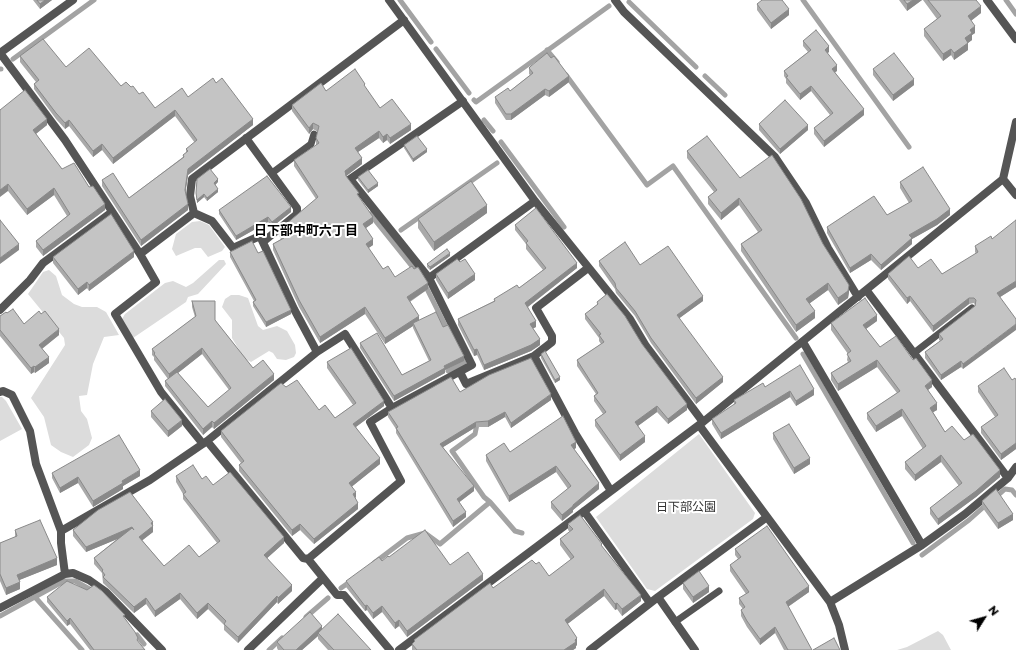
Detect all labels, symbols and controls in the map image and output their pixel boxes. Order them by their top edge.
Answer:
district label: 日下部中町六丁目 [254,223,358,239]
park label: 日下部公園 [656,500,716,514]
north arrow [964,598,1004,638]
text: N [985,603,1002,619]

